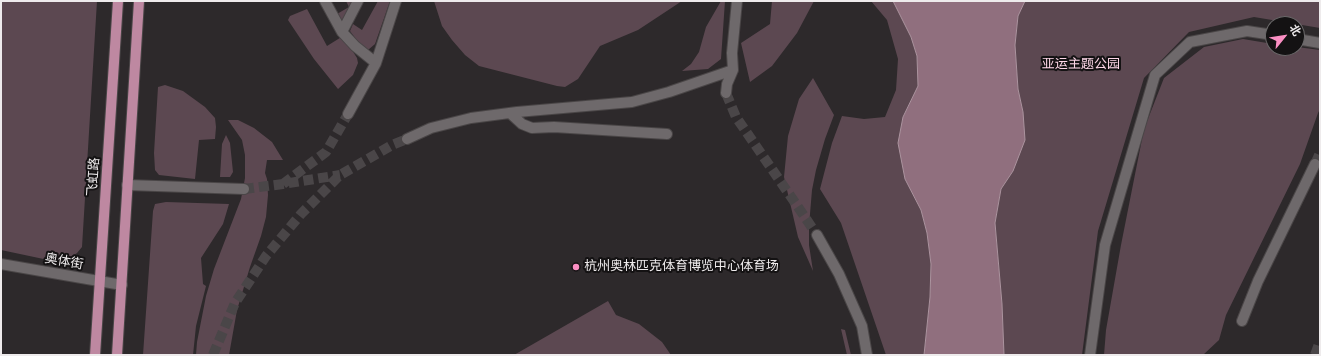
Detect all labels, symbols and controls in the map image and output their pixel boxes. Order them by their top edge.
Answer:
north arrow [1265,16,1305,56]
text: 北 [1287,22,1303,38]
park label: 亚运主题公园 [1042,57,1120,73]
street label: 飞虹路 [85,157,103,197]
street label: 奥体街 [43,251,85,273]
place label: 杭州奥林匹克体育博览中心体育场 [584,259,779,275]
marker: 杭州奥林匹克体育博览中心体育场 [571,262,581,272]

